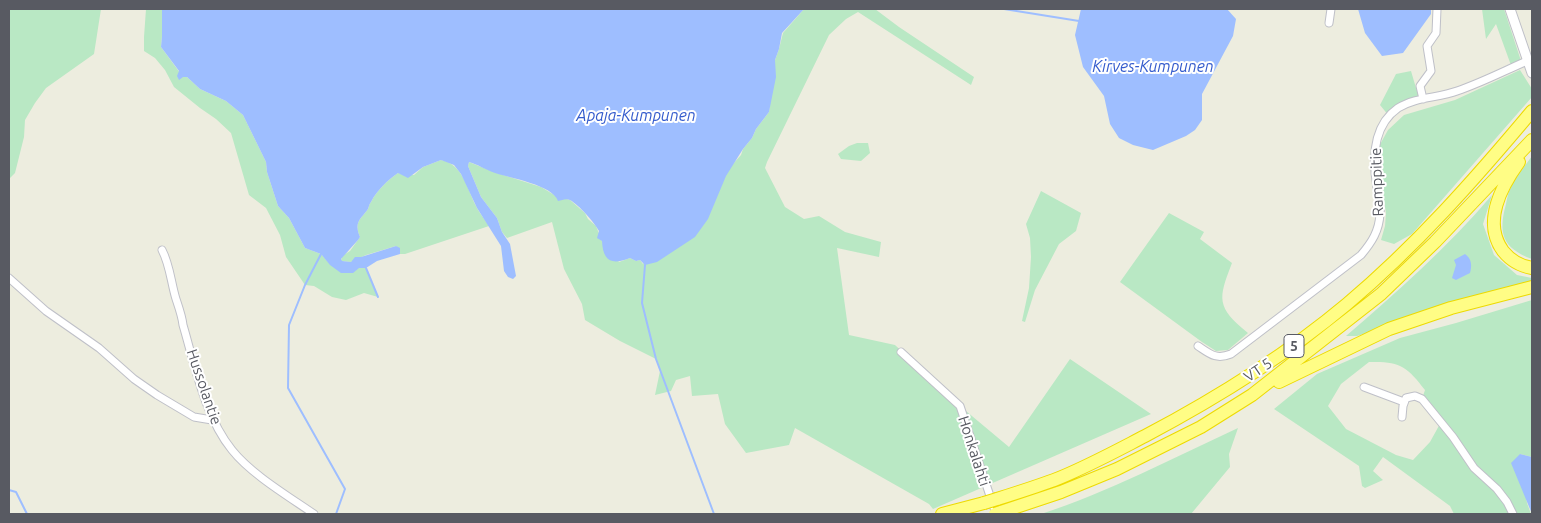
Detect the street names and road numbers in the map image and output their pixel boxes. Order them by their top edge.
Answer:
street label: Ramppitie [1367,147,1387,217]
road number: 5 [1284,334,1304,358]
street label: Hussolantie [183,347,225,427]
street label: VT 5 [1240,354,1276,386]
street label: Honkalahti [954,414,994,488]

